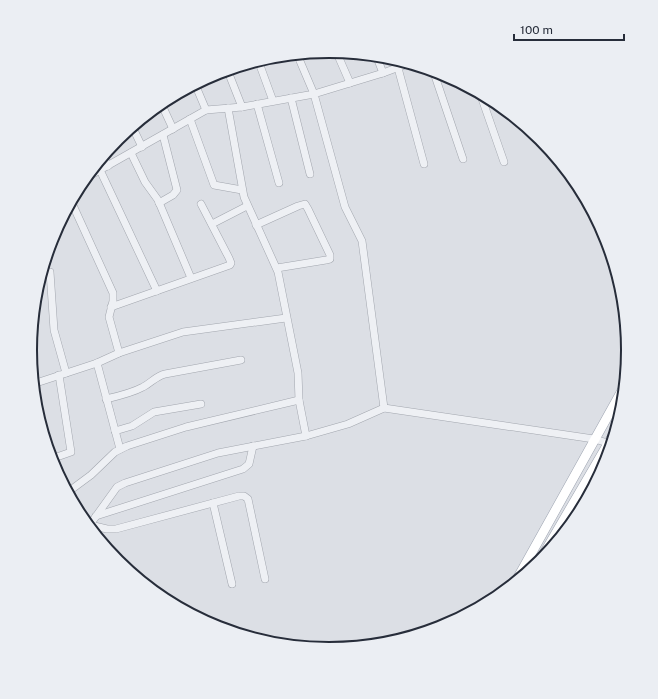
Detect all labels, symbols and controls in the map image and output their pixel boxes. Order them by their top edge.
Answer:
scale bar [514,16,624,42]
text: 100 m [520,23,553,37]

